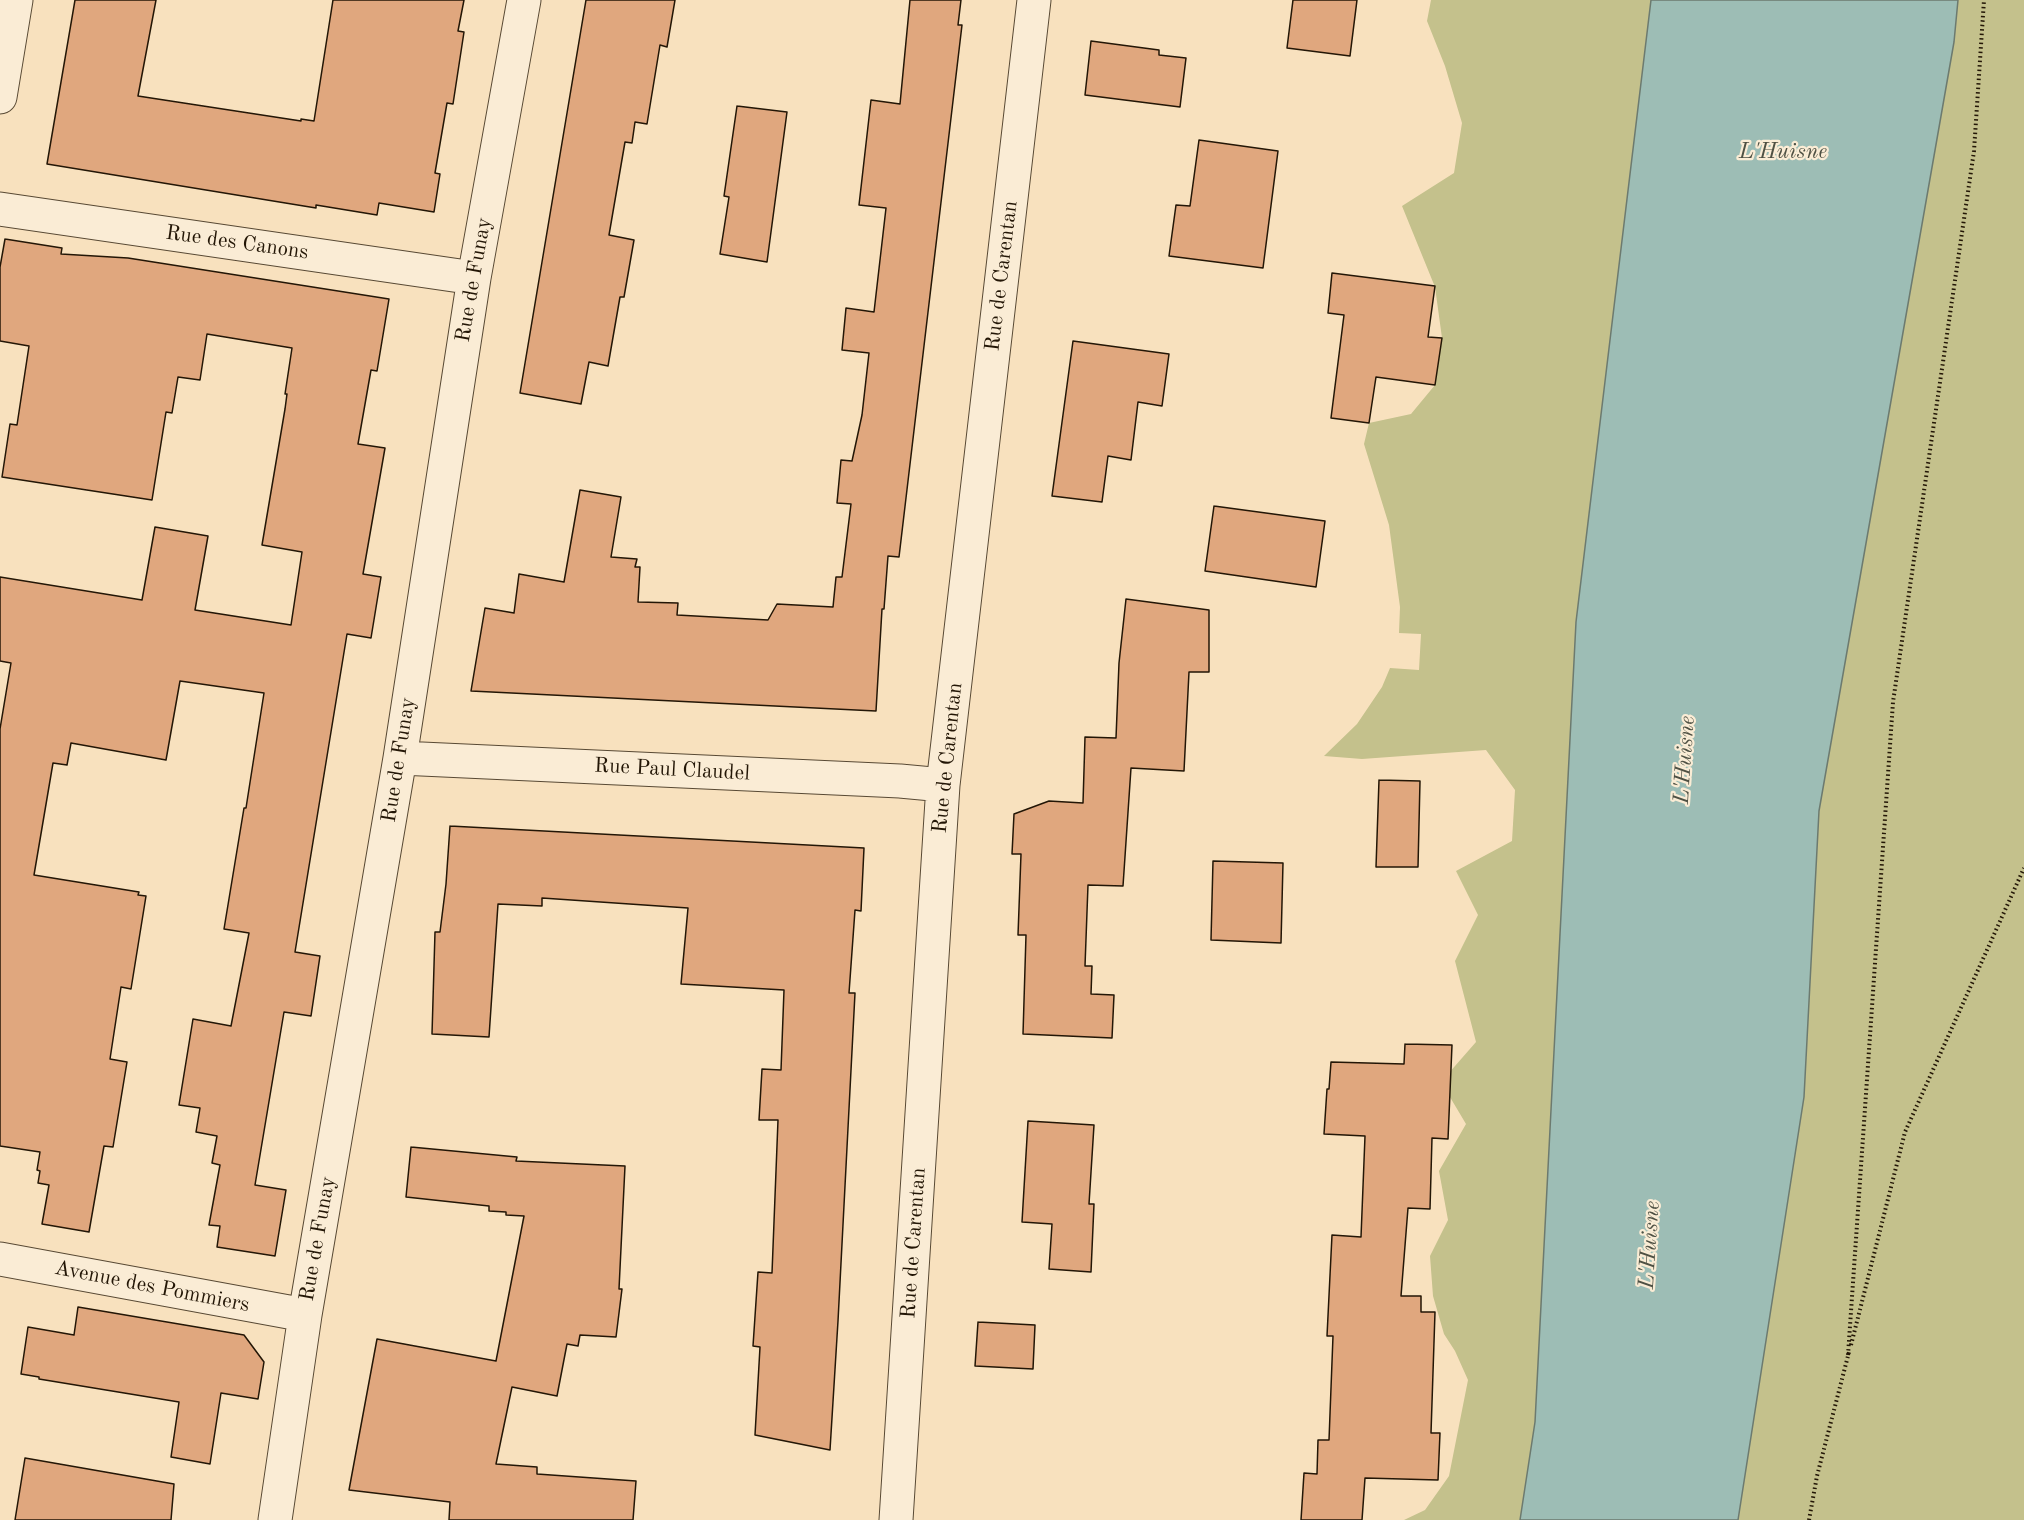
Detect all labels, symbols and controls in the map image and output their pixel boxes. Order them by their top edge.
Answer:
water label: L'Huisne [1739,139,1827,165]
street label: Rue de Carentan [980,199,1024,353]
street label: Rue de Funay [451,216,497,344]
street label: Rue des Canons [164,220,310,266]
street label: Rue de Carentan [928,681,968,835]
street label: Rue de Funay [377,696,421,824]
water label: L'Huisne [1669,715,1701,805]
street label: Rue Paul Claudel [593,753,751,787]
street label: Rue de Carentan [896,1167,932,1319]
street label: Rue de Funay [295,1175,341,1303]
water label: L'Huisne [1634,1200,1666,1290]
street label: Avenue des Pommiers [52,1256,252,1318]

